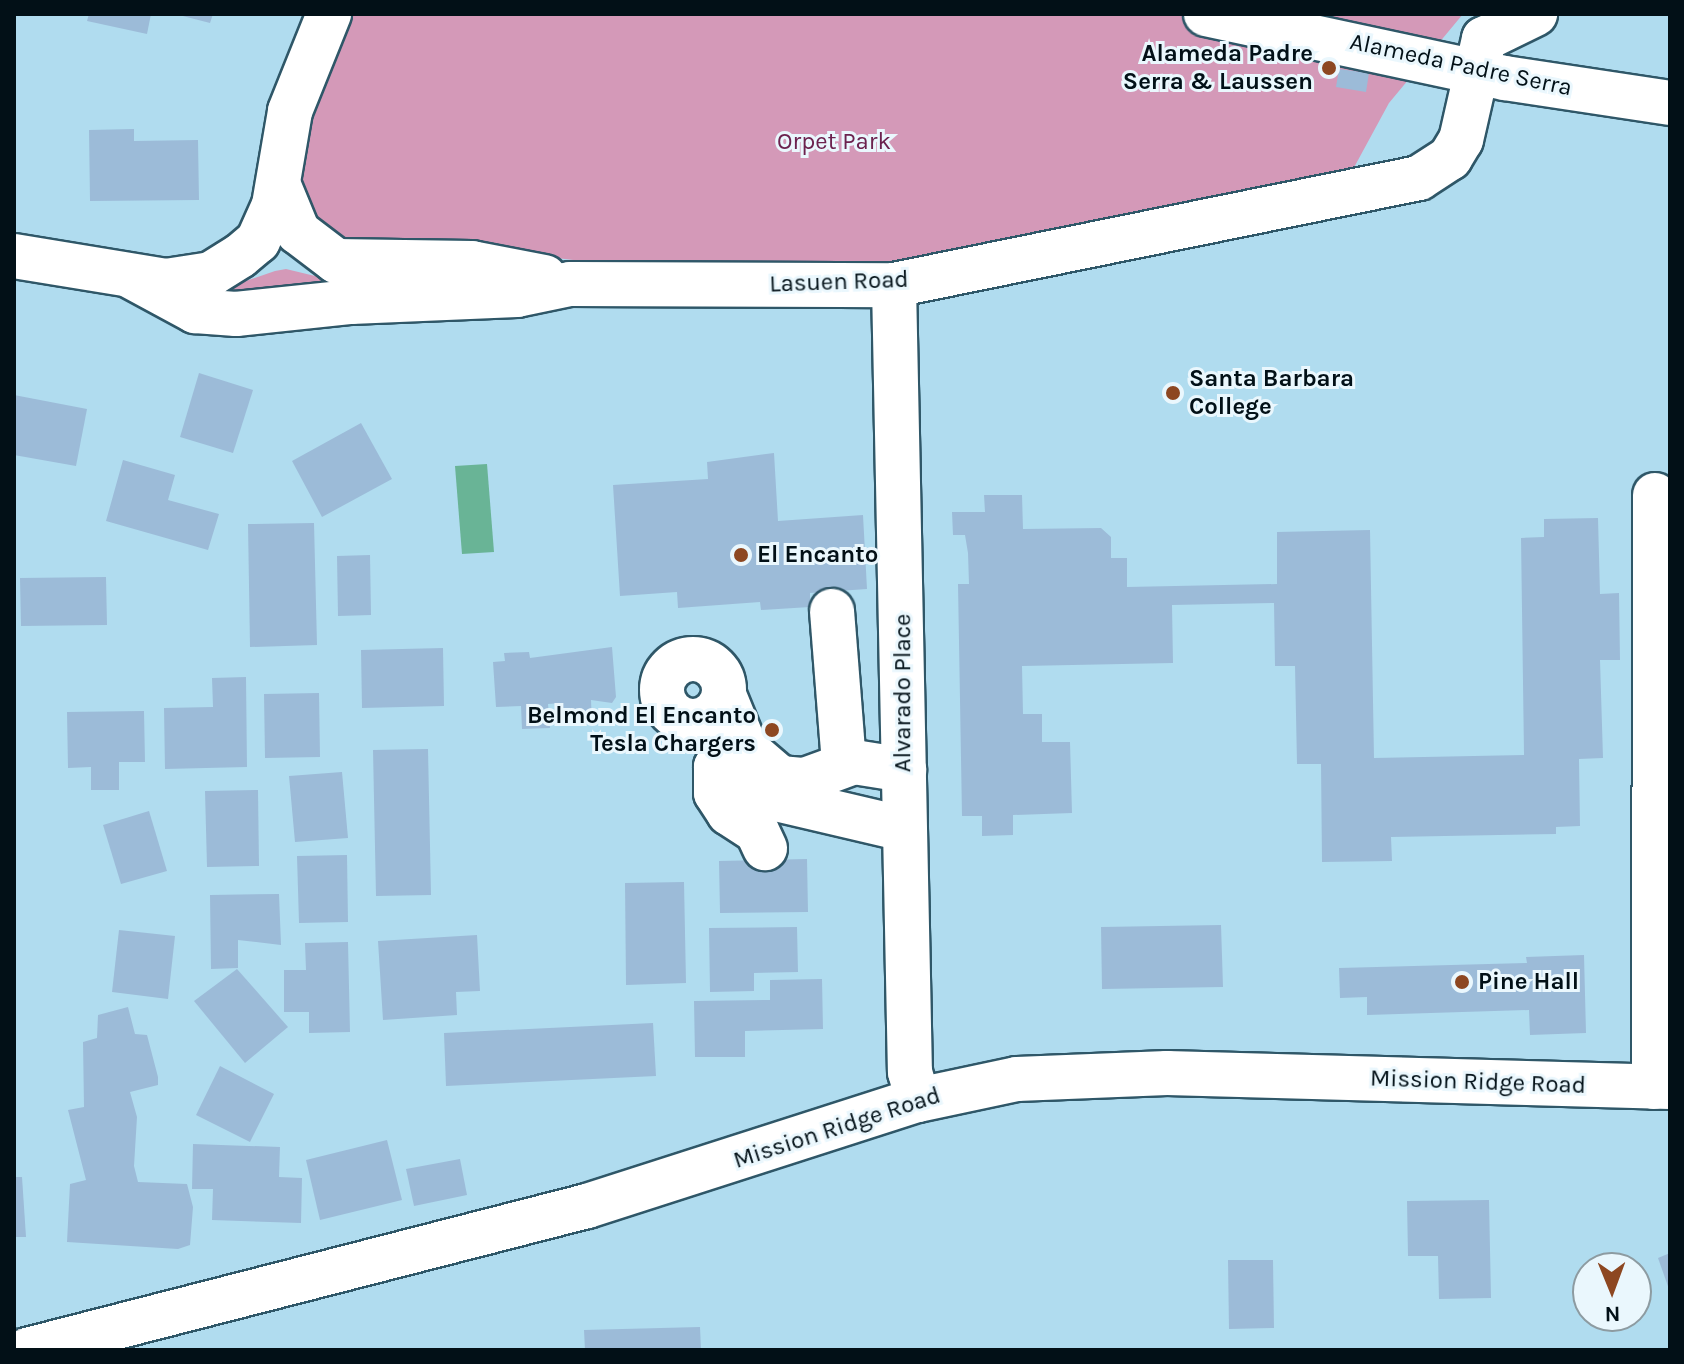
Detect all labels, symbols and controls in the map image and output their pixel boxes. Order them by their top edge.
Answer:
street label: Alameda Padre Serra [1347,27,1575,103]
place label: Alameda Padre Serra & Laussen [1123,40,1313,96]
marker: Alameda Padre Serra & Laussen [1320,59,1338,77]
park label: Orpet Park [777,128,891,156]
street label: Lasuen Road [769,265,909,299]
place label: Santa Barbara College [1189,365,1354,421]
marker: Santa Barbara College [1164,384,1182,402]
place label: El Encanto [757,541,878,569]
marker: El Encanto [732,546,750,564]
street label: Alvarado Place [889,614,917,772]
place label: Belmond El Encanto Tesla Chargers [527,702,756,758]
marker: Belmond El Encanto Tesla Chargers [763,721,781,739]
place label: Pine Hall [1478,968,1579,996]
marker: Pine Hall [1453,973,1471,991]
street label: Mission Ridge Road [1370,1064,1586,1100]
street label: Mission Ridge Road [730,1081,944,1175]
north arrow [1572,1252,1652,1332]
text: N [1604,1301,1621,1327]

